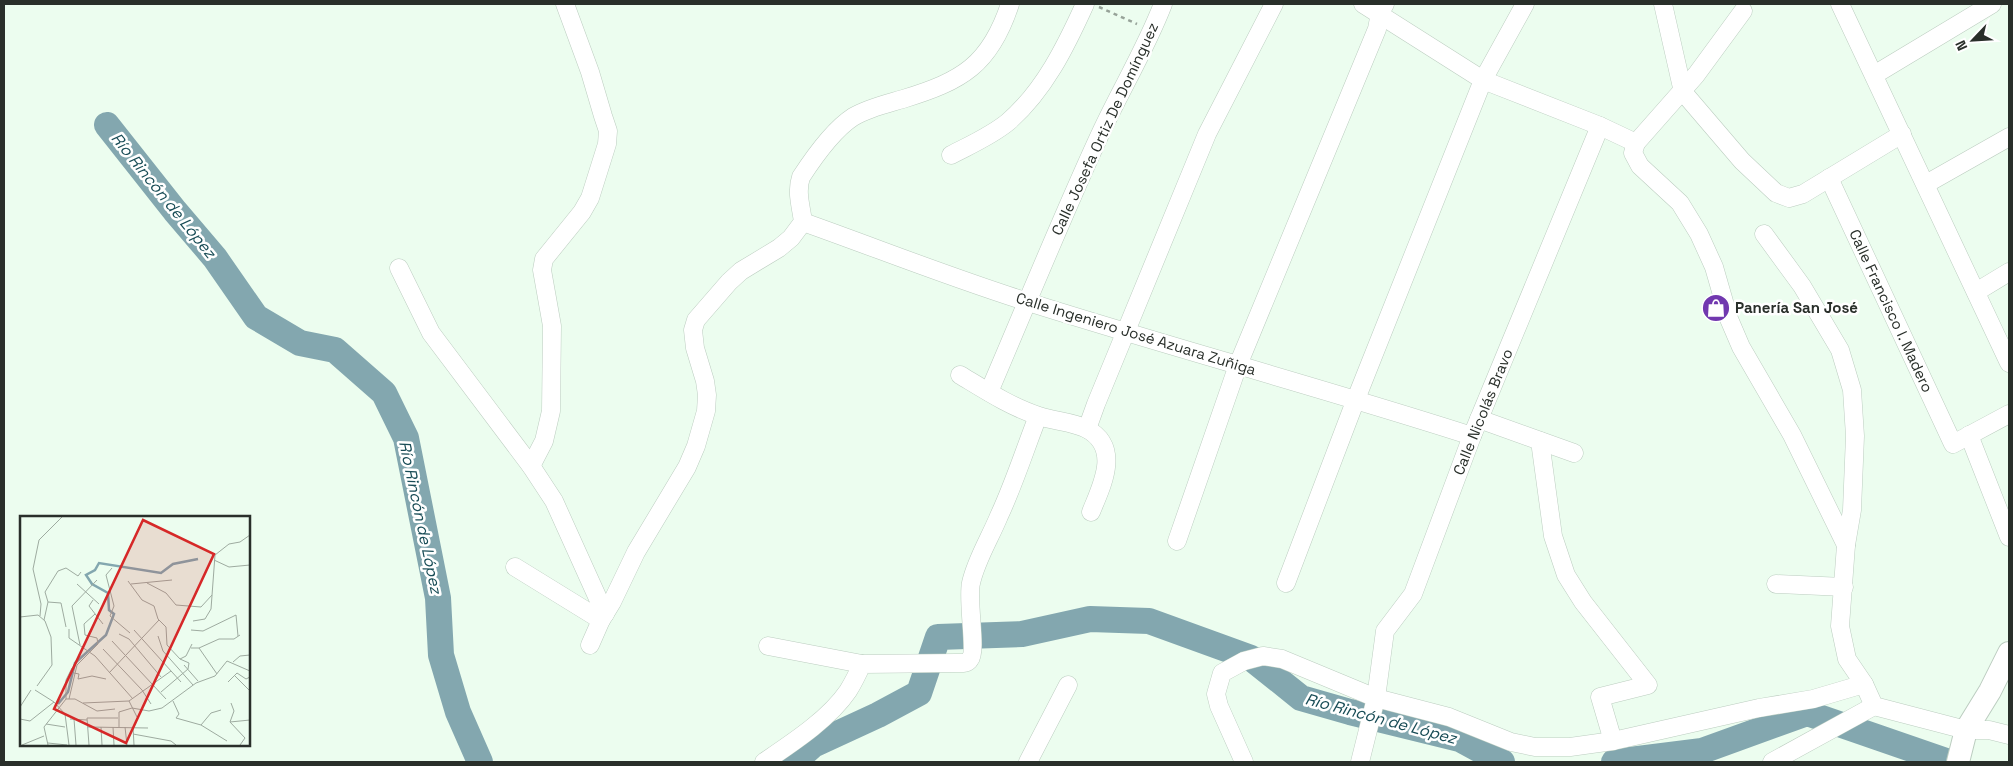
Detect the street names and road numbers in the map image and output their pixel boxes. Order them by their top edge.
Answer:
street label: Calle Josefa Ortiz De Domínguez [1047,19,1162,238]
street label: Calle Francisco I. Madero [1845,226,1938,395]
street label: Calle Ingeniero José Azuara Zuñiga [1014,288,1259,379]
street label: Calle Nicolás Bravo [1448,346,1517,478]

